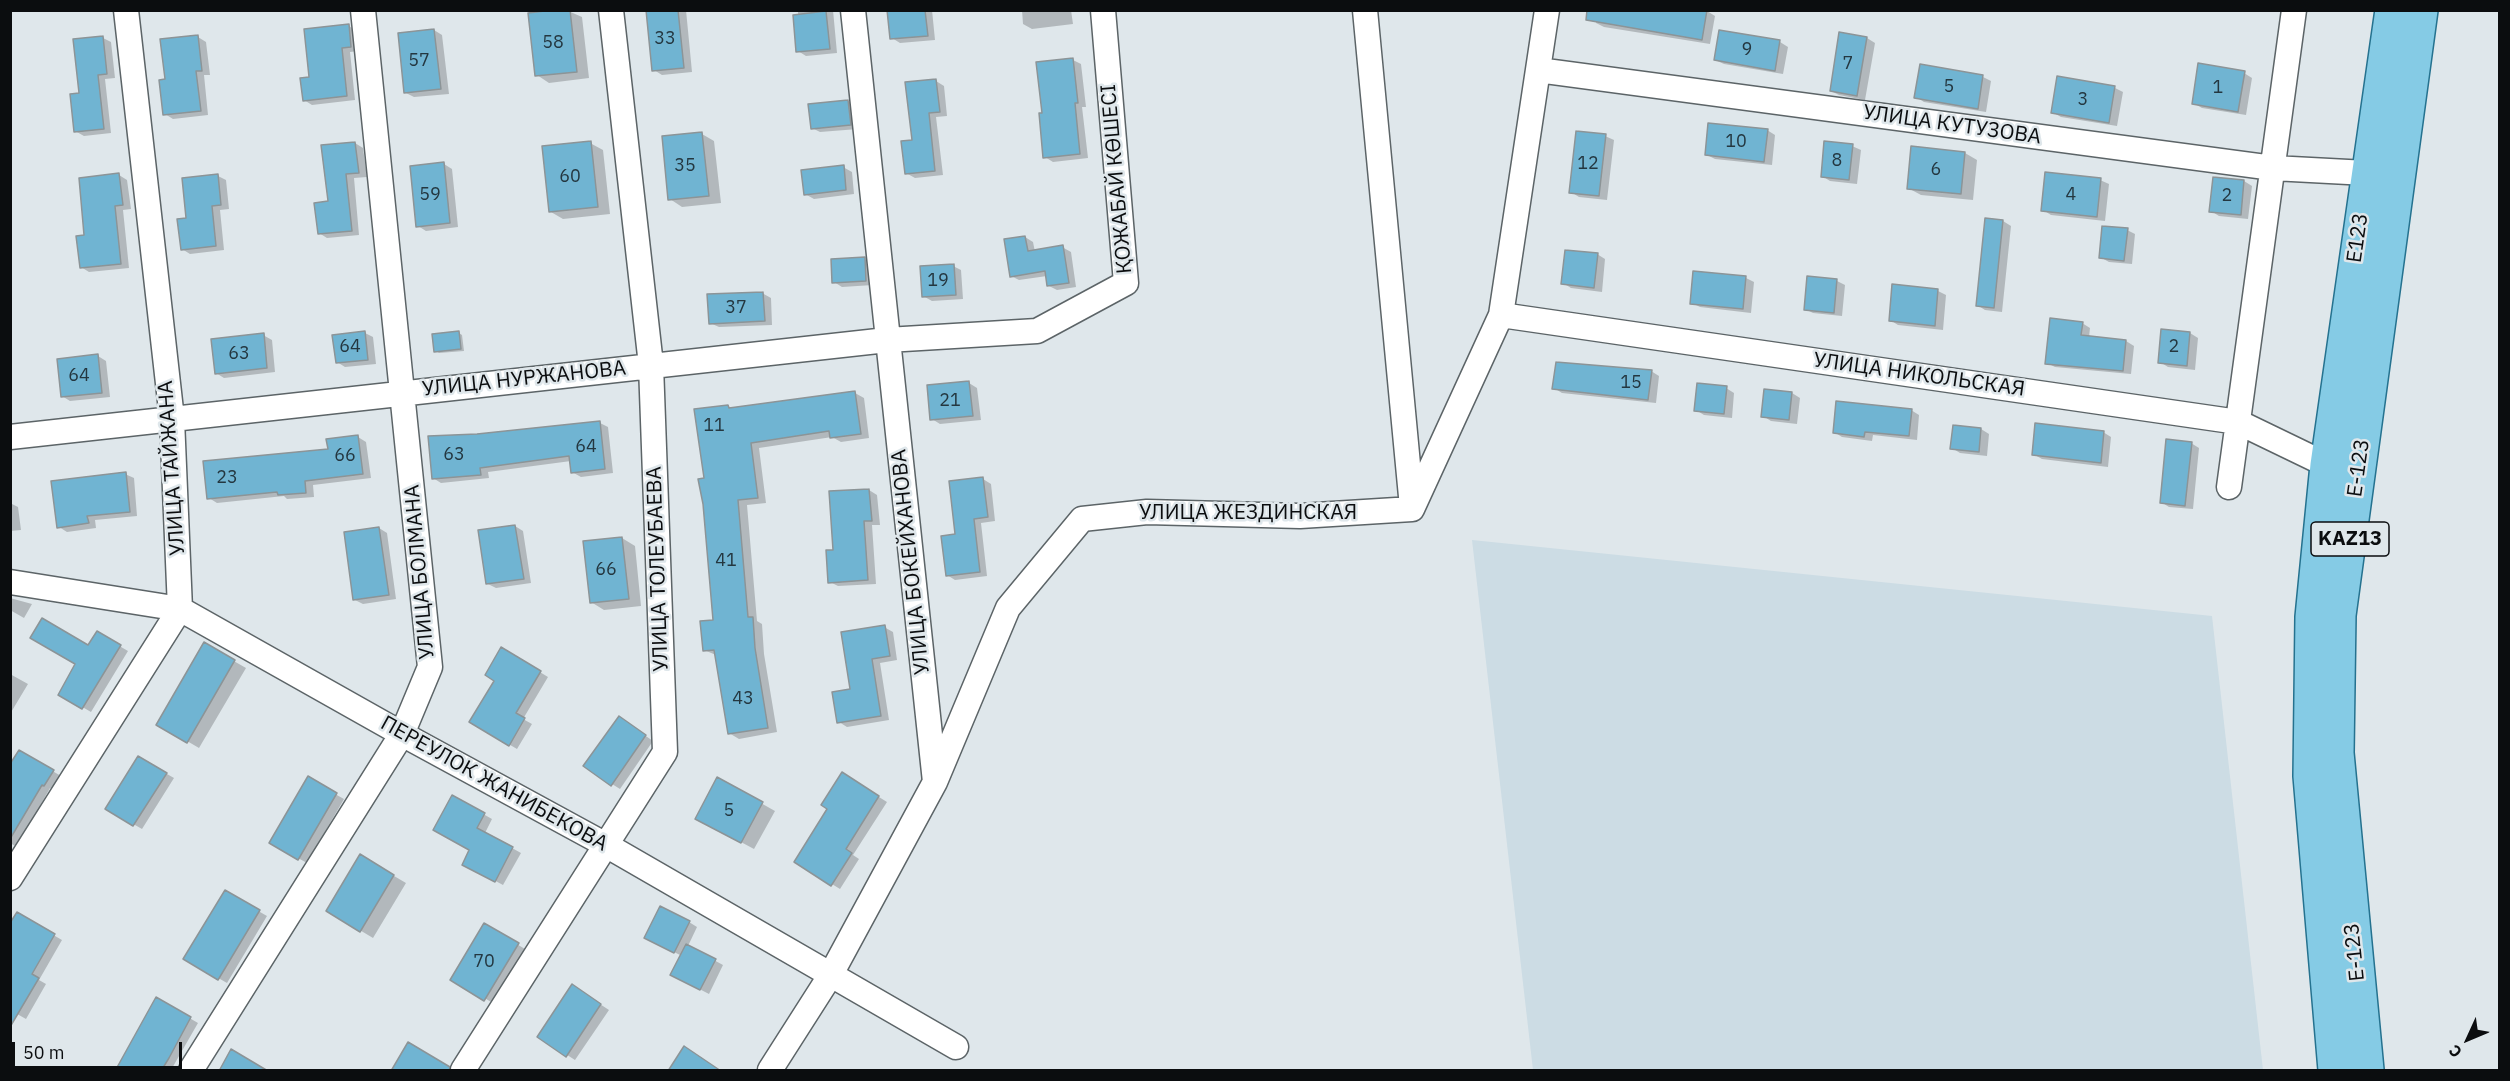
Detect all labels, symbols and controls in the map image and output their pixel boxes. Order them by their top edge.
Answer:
house number: 33 [654,28,676,50]
house number: 58 [542,32,564,54]
house number: 9 [1742,39,1752,61]
house number: 57 [408,50,430,72]
house number: 7 [1843,53,1853,75]
house number: 5 [1944,76,1954,98]
house number: 1 [2213,77,2223,99]
street label: ҚОЖАБАЙ КӨШЕСІ [1096,83,1138,275]
house number: 3 [2078,89,2088,111]
street label: УЛИЦА КУТУЗОВА [1861,100,2043,150]
house number: 10 [1725,131,1747,153]
house number: 8 [1832,150,1842,172]
house number: 12 [1577,153,1599,175]
house number: 35 [674,155,696,177]
house number: 6 [1931,159,1941,181]
house number: 60 [559,166,581,188]
house number: 59 [419,184,441,206]
house number: 4 [2066,184,2076,206]
house number: 2 [2222,185,2232,207]
street label: Е123 [2342,211,2374,265]
house number: 19 [927,270,949,292]
house number: 37 [725,297,747,319]
house number: 64 [339,336,361,358]
house number: 2 [2169,336,2179,358]
house number: 63 [228,343,250,365]
street label: УЛИЦА НИКОЛЬСКАЯ [1812,348,2026,402]
street label: УЛИЦА НУРЖАНОВА [421,356,627,402]
house number: 64 [68,365,90,387]
house number: 15 [1620,372,1642,394]
street label: УЛИЦА ТАЙЖАНА [153,380,191,556]
house number: 21 [939,390,961,412]
house number: 11 [703,415,725,437]
house number: 64 [575,436,597,458]
street label: Е-123 [2342,437,2376,499]
house number: 63 [443,444,465,466]
house number: 66 [334,445,356,467]
street label: УЛИЦА БОКЕЙХАНОВА [887,448,935,676]
street label: УЛИЦА ТОЛЕУБАЕВА [642,466,674,672]
house number: 23 [216,467,238,489]
street label: УЛИЦА БОЛМАНА [400,484,440,660]
street label: УЛИЦА ЖЕЗДИНСКАЯ [1139,500,1357,526]
road number: KAZ13 [2311,522,2389,556]
house number: 41 [715,550,737,572]
house number: 66 [595,559,617,581]
house number: 43 [732,688,754,710]
street label: ПЕРЕУЛОК ЖАНИБЕКОВА [376,711,612,857]
house number: 5 [724,800,734,822]
street label: Е-123 [2339,922,2371,982]
house number: 70 [473,951,495,973]
north arrow [2438,1009,2498,1069]
scale bar [15,1030,184,1068]
text: 50 m [23,1041,65,1064]
text: С [2444,1041,2466,1062]

